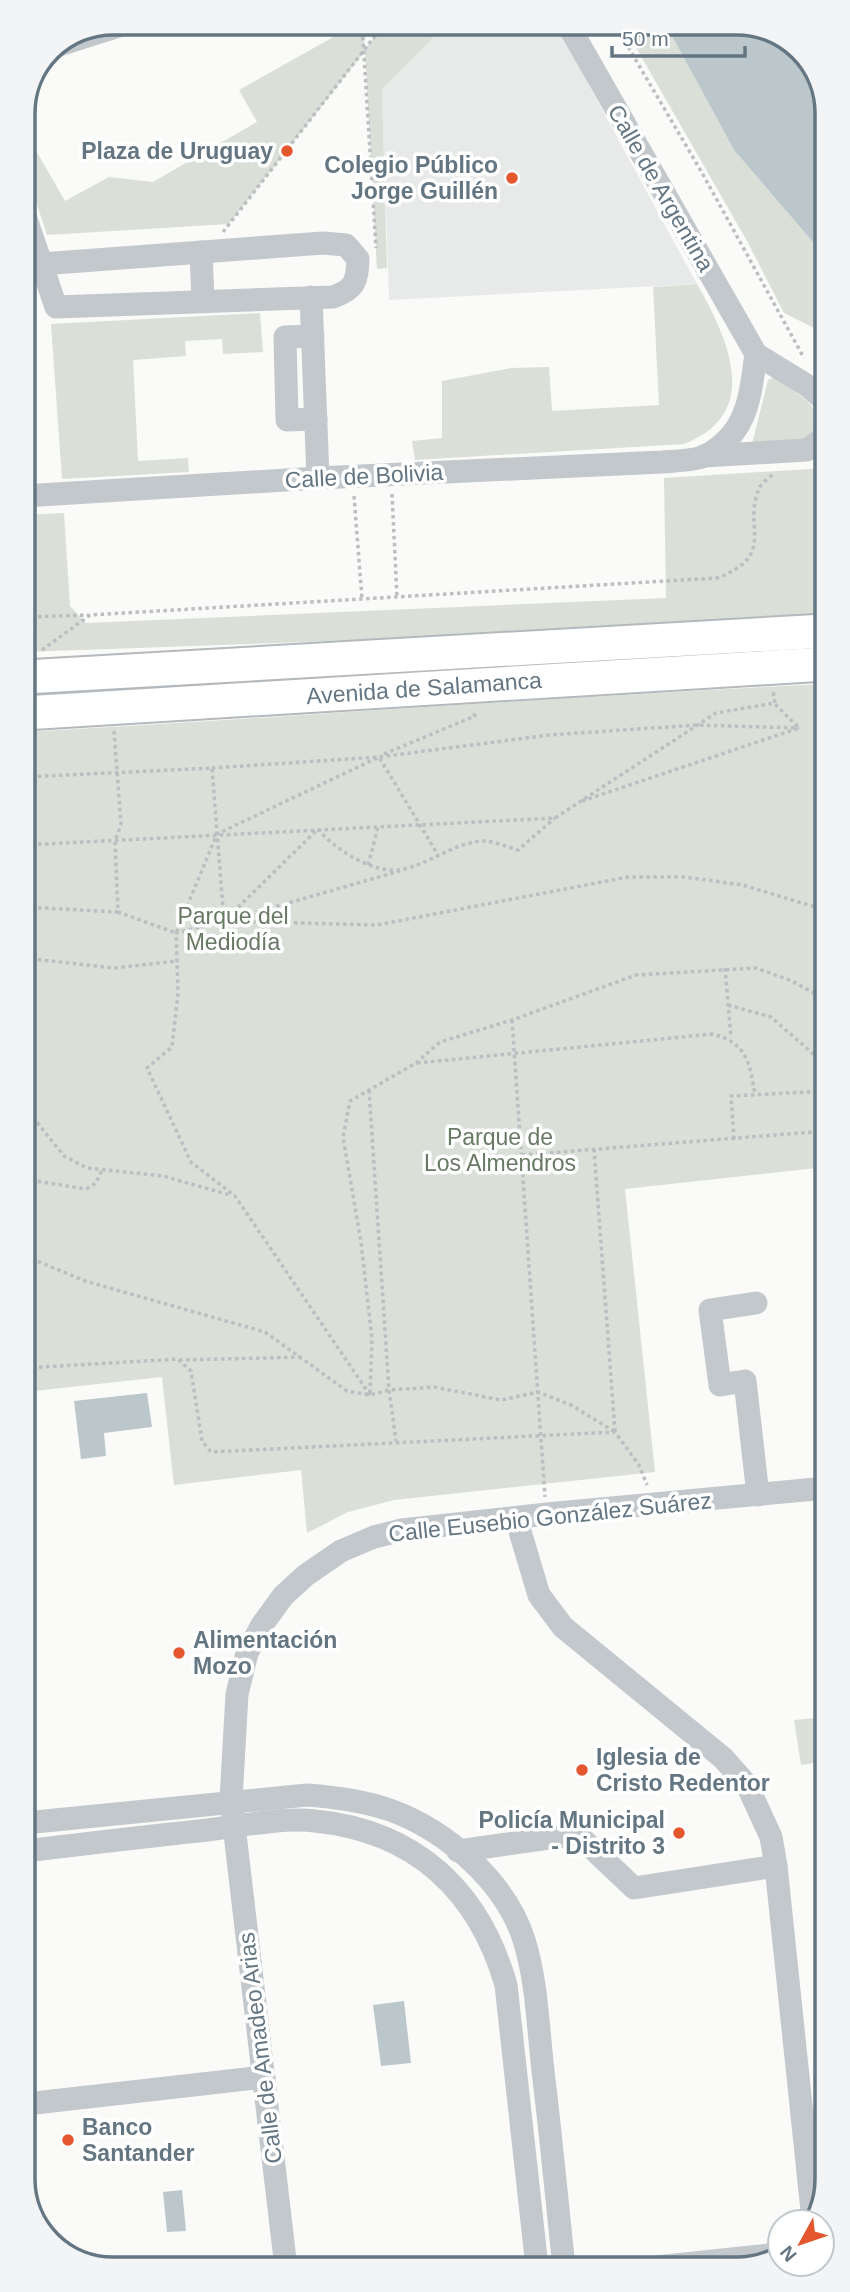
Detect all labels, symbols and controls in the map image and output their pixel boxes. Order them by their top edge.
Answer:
scale bar [612,14,745,58]
text: 50 m [622,27,669,50]
street label: Calle de Argentina [603,100,719,276]
place label: Plaza de Uruguay [81,138,273,164]
marker: Plaza de Uruguay [279,143,295,159]
place label: Colegio Público Jorge Guillén [324,152,498,204]
marker: Colegio Público Jorge Guillén [504,170,520,186]
street label: Calle de Bolivia [284,459,444,493]
street label: Avenida de Salamanca [305,667,543,709]
park label: Parque del Mediodía [177,903,289,955]
park label: Parque de Los Almendros [424,1124,576,1176]
street label: Calle Eusebio González Suárez [387,1487,713,1547]
place label: Alimentación Mozo [193,1627,337,1679]
marker: Alimentación Mozo [171,1645,187,1661]
place label: Iglesia de Cristo Redentor [596,1744,770,1796]
marker: Iglesia de Cristo Redentor [574,1762,590,1778]
place label: Policía Municipal - Distrito 3 [478,1807,665,1859]
marker: Policía Municipal - Distrito 3 [671,1825,687,1841]
street label: Calle de Amadeo Arias [233,1931,287,2165]
place label: Banco Santander [82,2114,195,2166]
marker: Banco Santander [60,2132,76,2148]
north arrow [766,2208,836,2278]
text: N [776,2242,801,2266]

